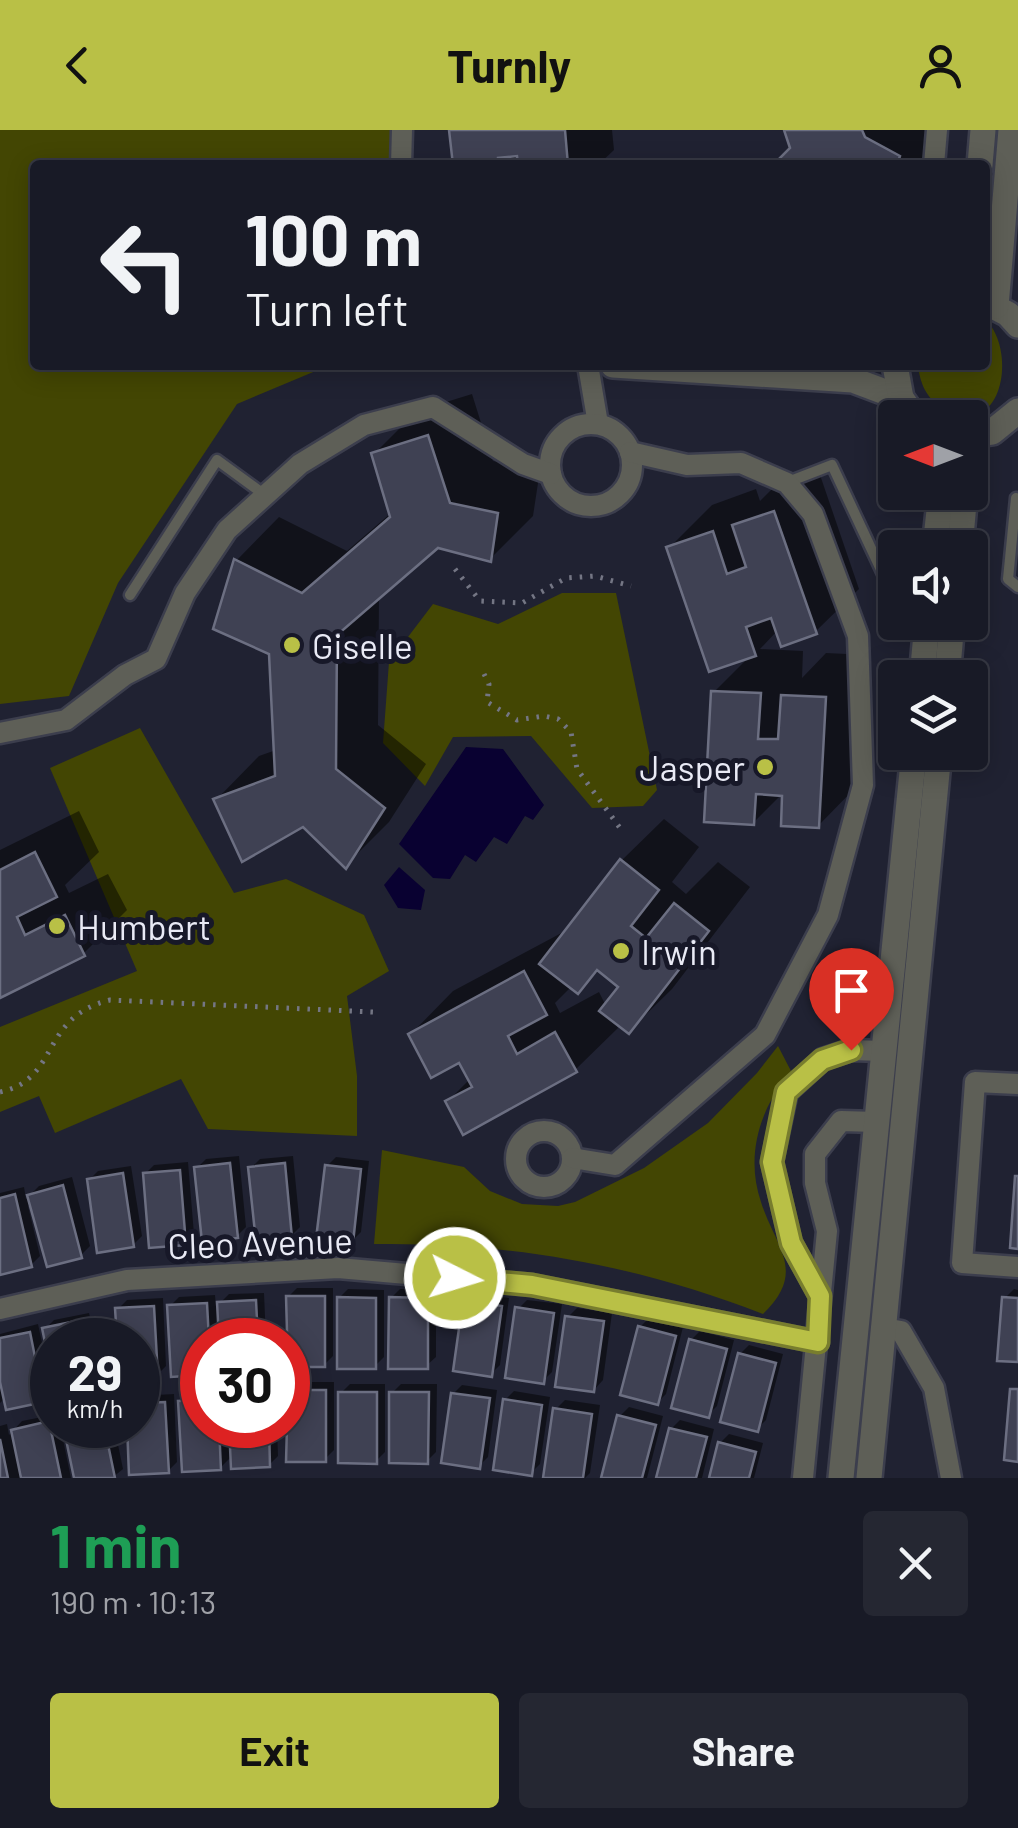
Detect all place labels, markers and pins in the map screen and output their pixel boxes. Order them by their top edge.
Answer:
place label: Giselle [312,624,413,666]
marker: Giselle [281,634,303,656]
place label: Jasper [640,746,745,788]
marker: Jasper [754,756,776,778]
place label: Humbert [77,905,211,947]
marker: Humbert [46,915,68,937]
place label: Irwin [641,930,717,972]
marker: Irwin [610,940,632,962]
pin [809,948,894,1051]

